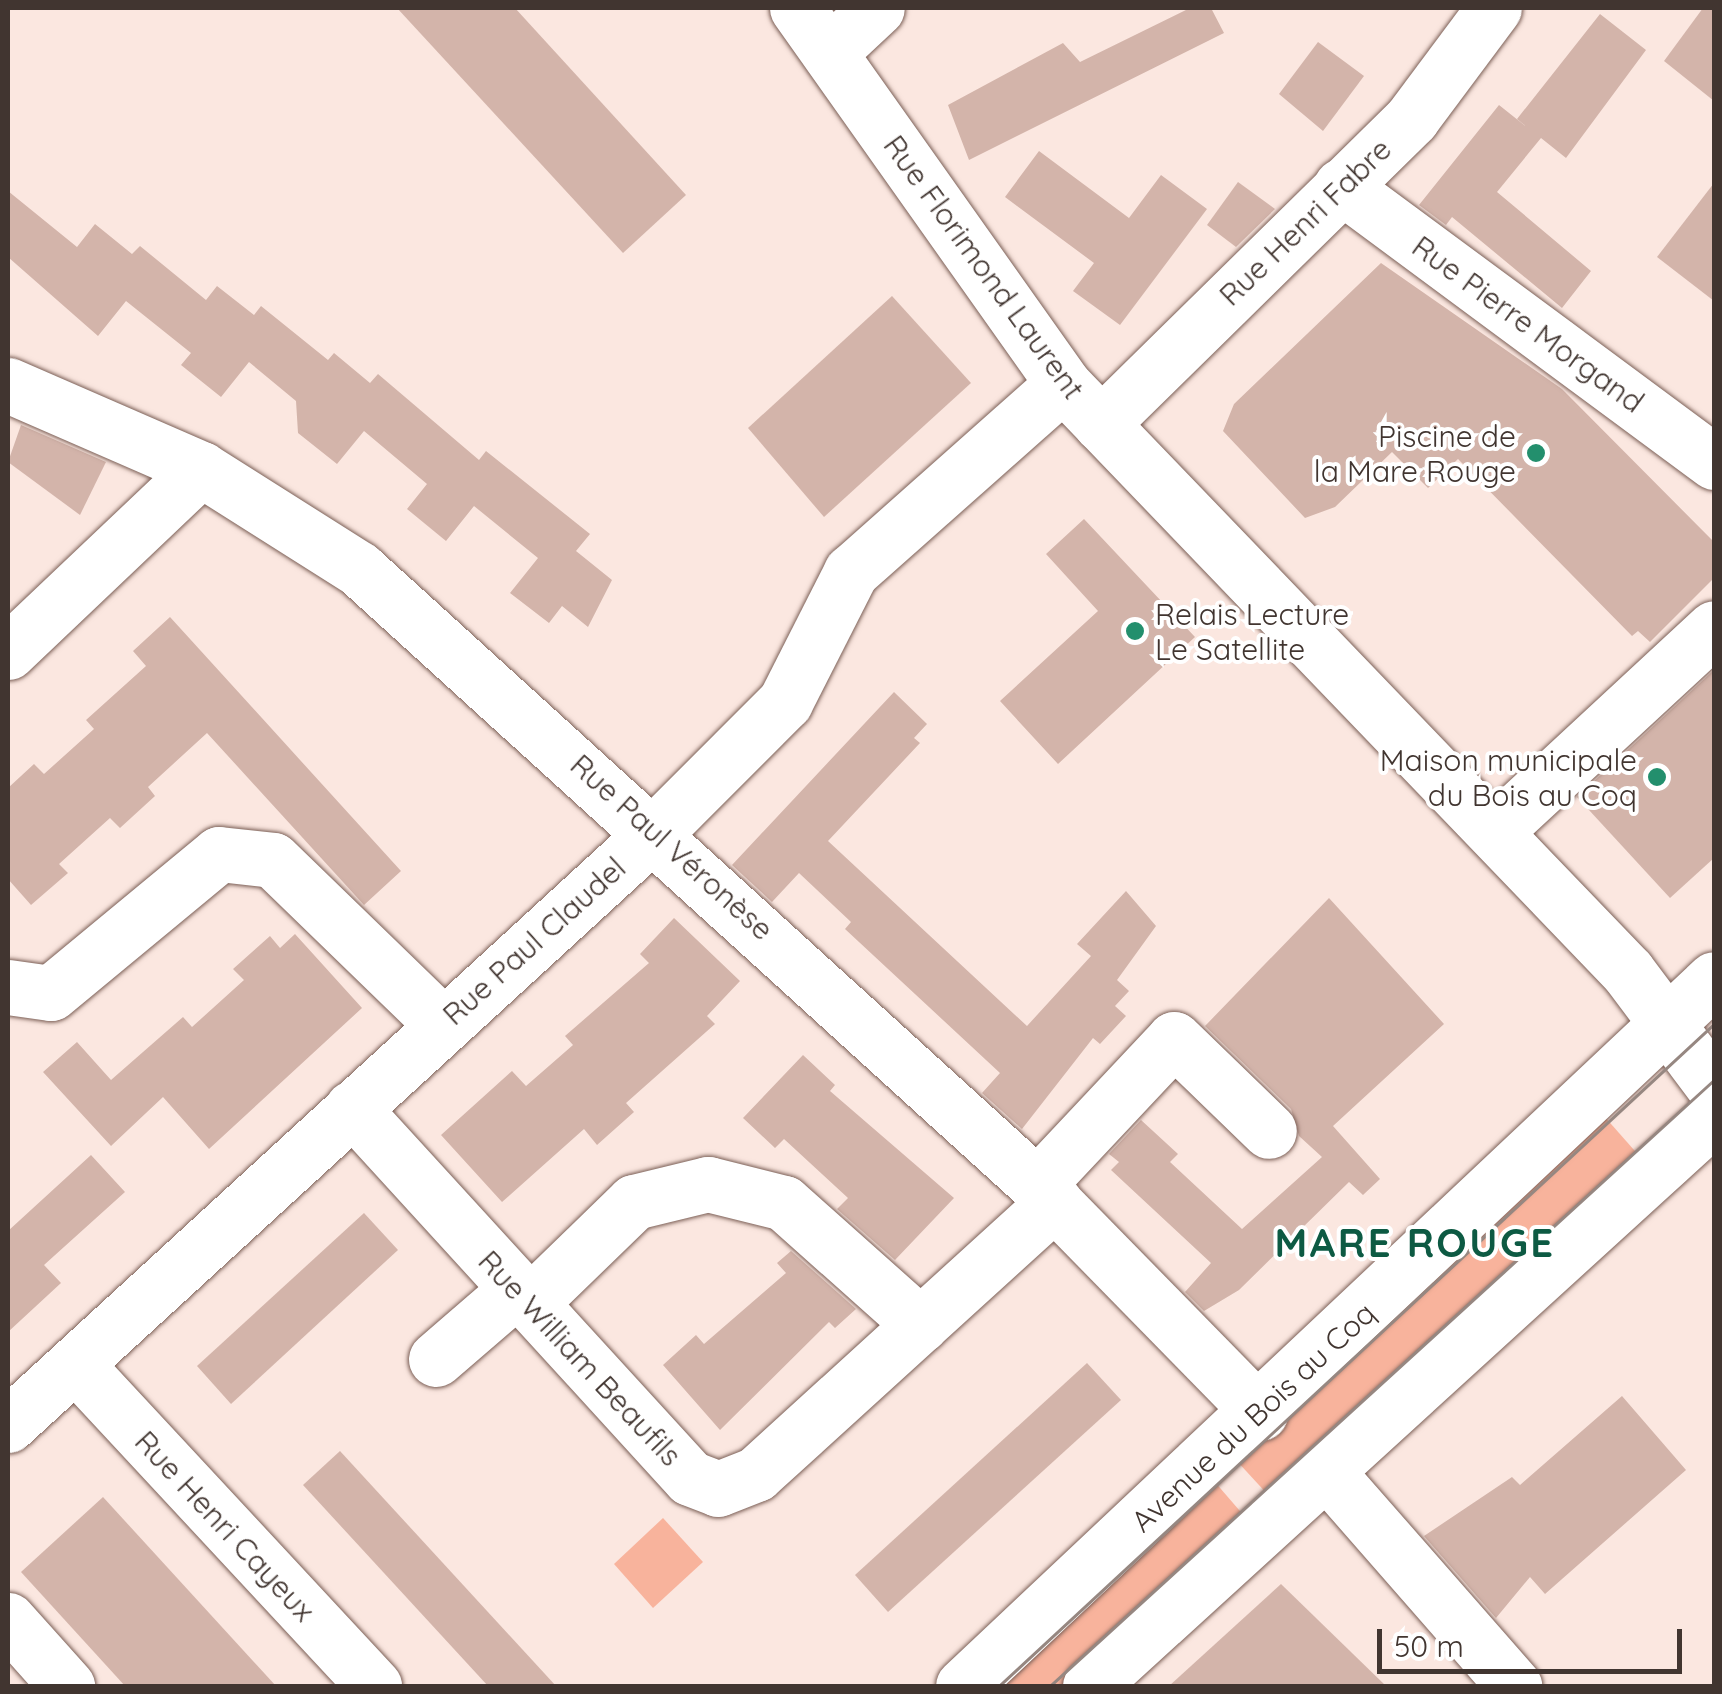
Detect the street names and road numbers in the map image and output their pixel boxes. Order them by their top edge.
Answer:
street label: Rue Florimond Laurent [876,128,1092,406]
street label: Rue Henri Fabre [1212,131,1398,313]
street label: Rue Pierre Morgand [1405,228,1651,420]
street label: Rue Paul Véronèse [563,747,781,947]
street label: Rue Paul Claudel [435,850,633,1032]
street label: Rue William Beaufils [471,1243,689,1473]
street label: Avenue du Bois au Coq [1124,1295,1382,1539]
street label: Rue Henri Cayeux [128,1423,322,1629]

